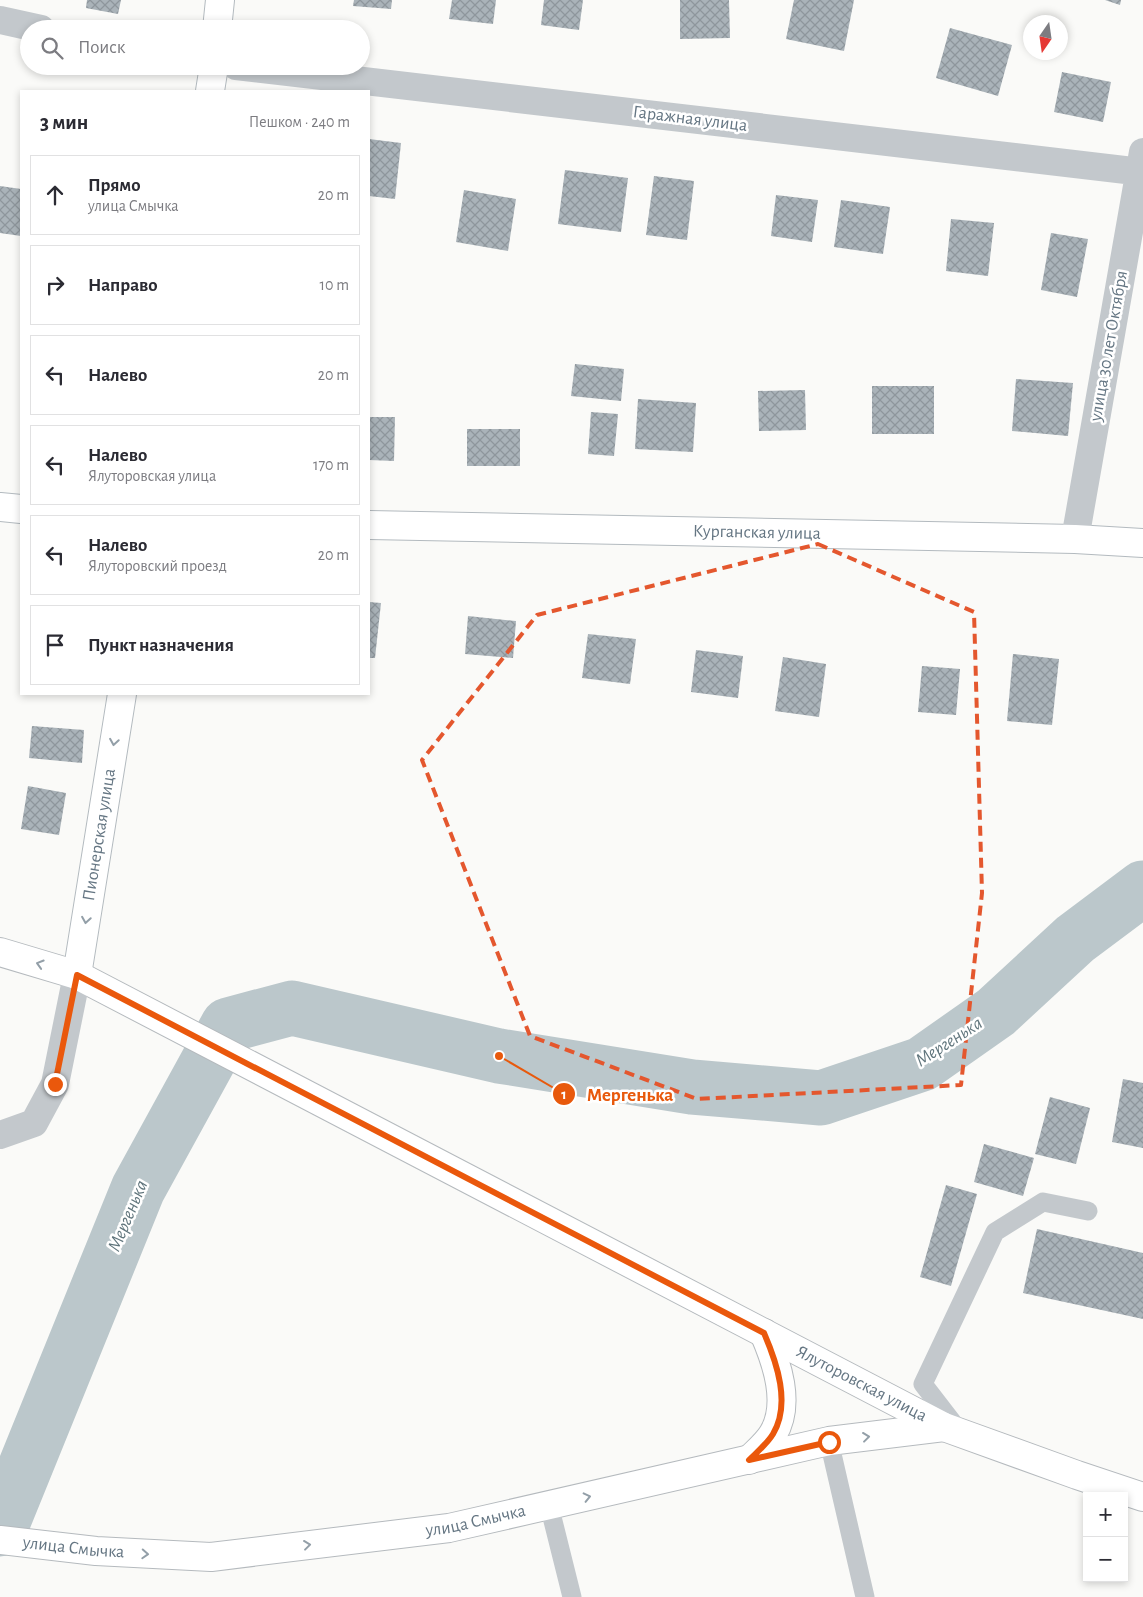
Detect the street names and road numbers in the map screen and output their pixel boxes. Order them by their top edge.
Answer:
street label: Гаражная улица [632,103,748,135]
street label: улица 30 лет Октября [1086,269,1131,424]
street label: Курганская улица [693,522,821,543]
street label: Пионерская улица [80,767,119,902]
street label: Ялуторовская улица [793,1343,930,1425]
street label: улица Смычка [424,1502,527,1540]
street label: улица Смычка [21,1534,125,1561]

